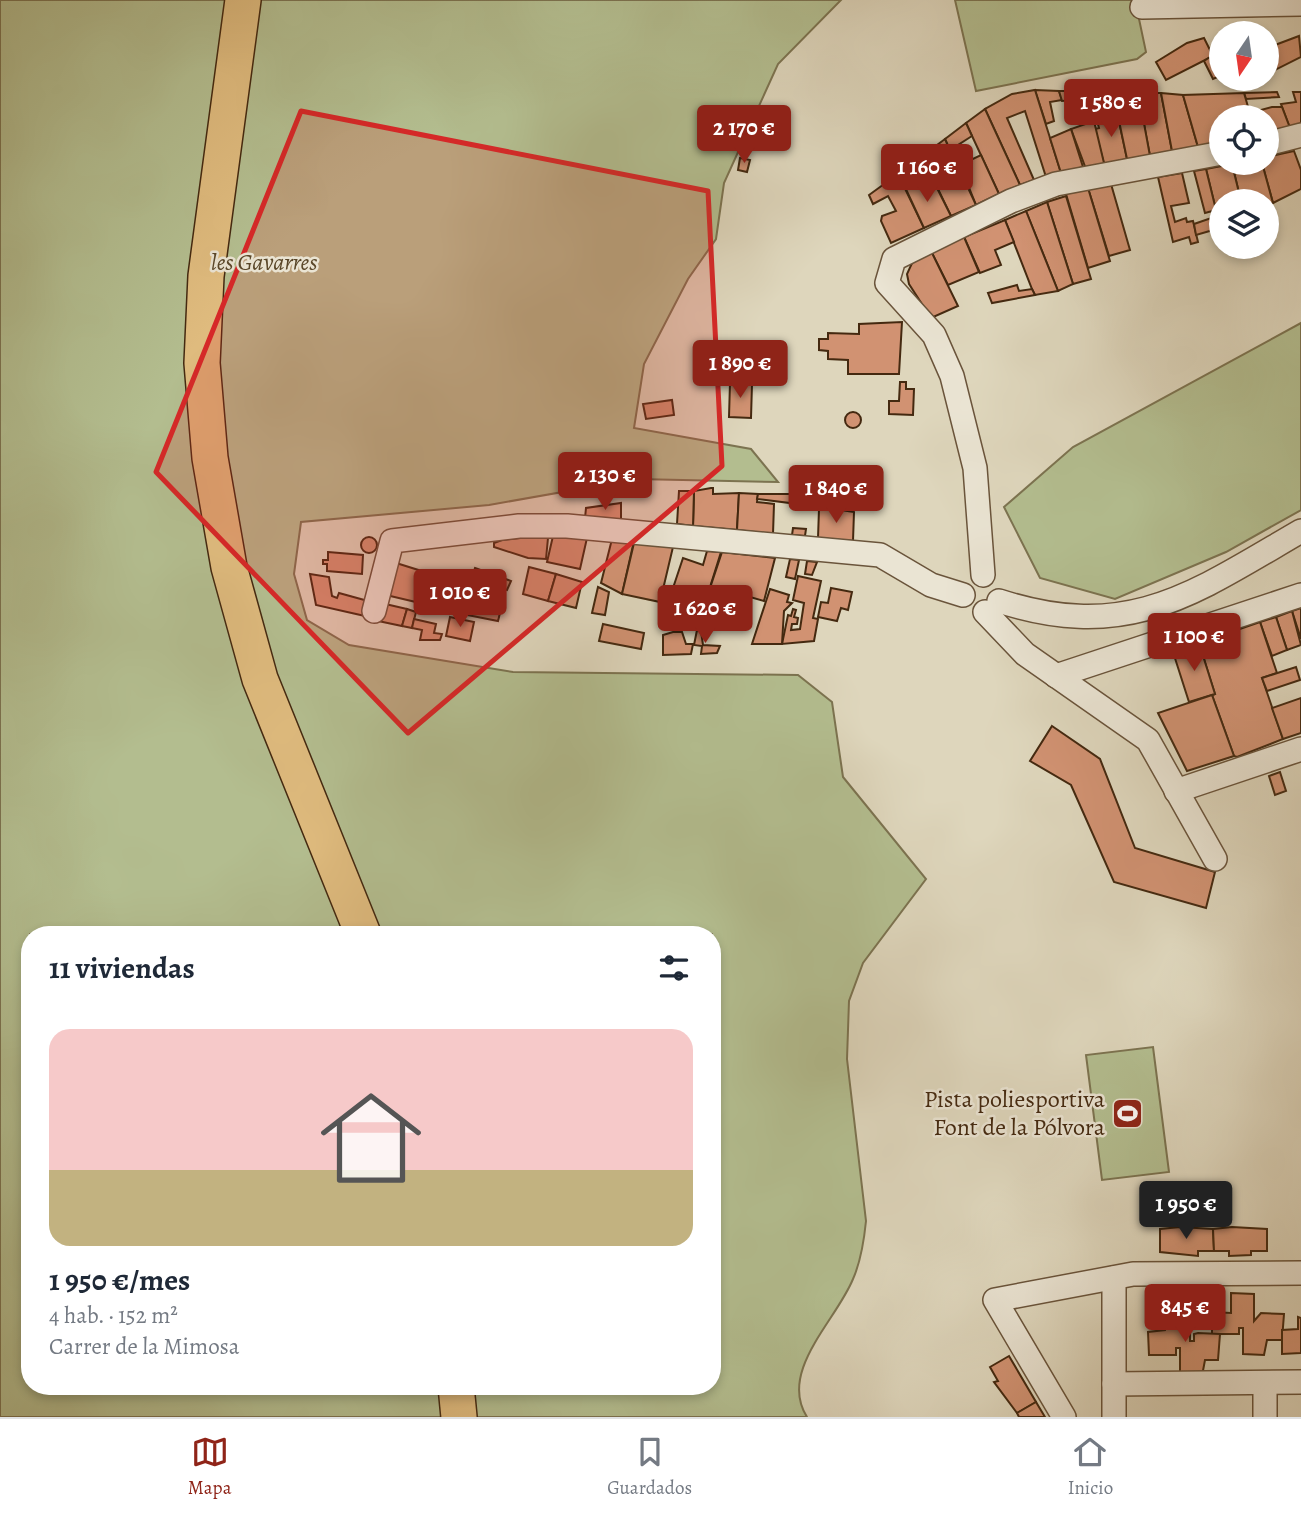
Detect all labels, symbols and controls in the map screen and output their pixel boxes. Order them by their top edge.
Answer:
north arrow [1209,21,1279,91]
map controls [1209,21,1279,259]
pin: 1 580 € [1046,80,1176,139]
text: 1 580 € [1080,86,1142,117]
button: locate [1209,105,1279,175]
pin: 2 170 € [679,106,809,165]
text: 2 170 € [713,112,775,143]
pin: 1 160 € [862,144,992,204]
text: 1 160 € [897,151,957,182]
button: layers [1209,189,1279,259]
park label: les Gavarres [211,246,317,278]
pin: 1 890 € [675,340,805,400]
text: 1 890 € [709,347,771,378]
pin: 2 130 € [540,452,670,512]
text: 2 130 € [574,459,636,490]
pin: 1 840 € [771,466,901,525]
text: 1 840 € [805,472,867,503]
pin: 1 010 € [395,570,525,629]
text: 1 010 € [430,576,490,607]
pin: 1 620 € [640,586,770,645]
text: 1 620 € [674,592,736,623]
pin: 1 100 € [1129,614,1259,673]
text: 1 100 € [1164,620,1224,651]
text: 11 viviendas [49,948,195,988]
icon: filters [655,949,693,987]
icon: home [308,1075,434,1201]
place label: Pista poliesportiva Font de la Pólvora [924,1083,1106,1143]
sports icon: Pista poliesportiva Font de la Pólvora [1111,1096,1145,1130]
pin: 1 950 € [1121,1182,1251,1241]
text: 1 950 € [1155,1188,1217,1219]
text: 1 950 €/mes [49,1260,190,1300]
pin: 845 € [1136,1284,1234,1344]
text: 845 € [1161,1291,1209,1322]
text: 4 hab. · 152 m² [49,1300,178,1331]
text: Carrer de la Mimosa [49,1331,240,1362]
tab: Mapa [188,1433,232,1501]
tab: Guardados [607,1433,692,1501]
tab: Inicio [1068,1433,1113,1501]

